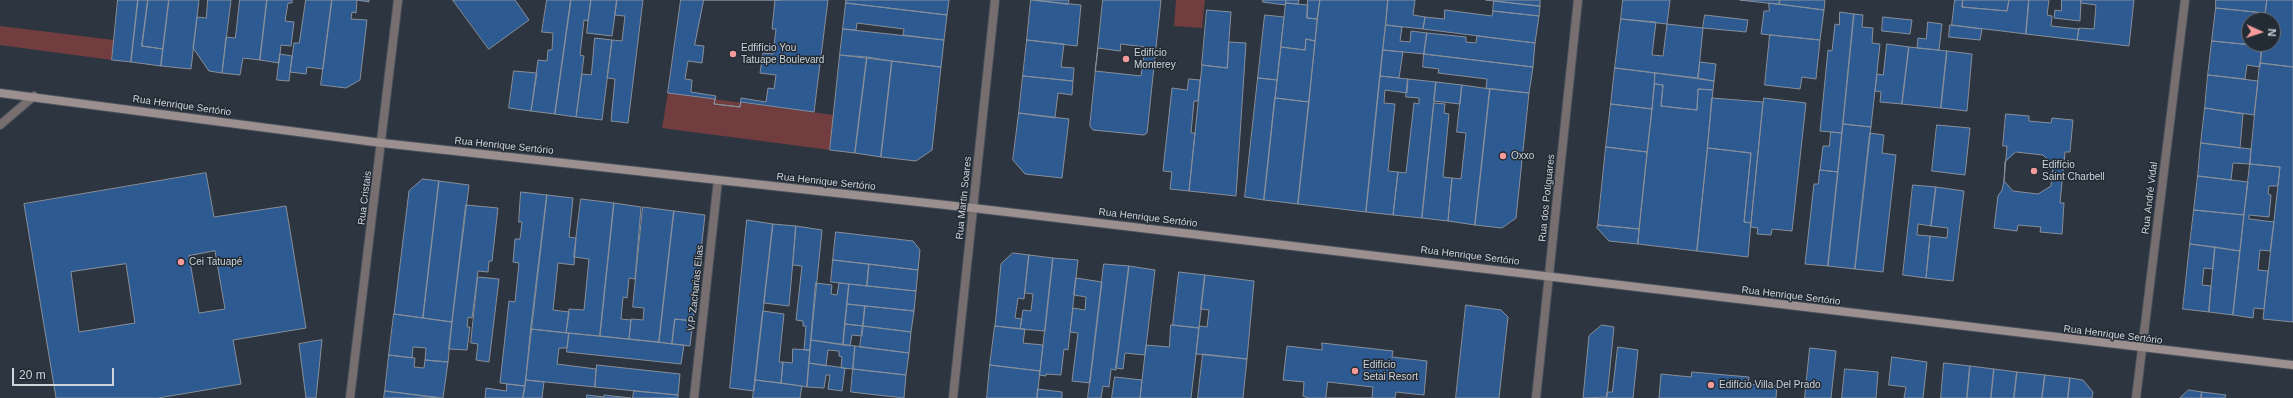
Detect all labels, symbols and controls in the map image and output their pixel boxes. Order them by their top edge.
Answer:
north arrow [2241,12,2281,52]
text: N [2266,28,2278,37]
place label: Edfifício You Tatuape Boulevard [741,42,824,66]
place label: Edifício Monterey [1134,47,1176,70]
marker: Edfifício You Tatuape Boulevard [728,49,738,59]
marker: Edifício Monterey [1121,54,1131,64]
street label: Rua Henrique Sertório [132,93,232,119]
street label: Rua Henrique Sertório [454,135,554,157]
place label: Oxxo [1511,150,1534,162]
marker: Oxxo [1498,151,1508,161]
street label: Rua dos Potiguares [1536,154,1558,242]
street label: Rua Martin Soares [954,156,974,240]
place label: Edifício Saint Charbell [2042,159,2105,182]
street label: Rua André Vidal [2140,161,2160,235]
marker: Edifício Saint Charbell [2029,166,2039,176]
street label: Rua Cristais [356,170,374,226]
street label: Rua Henrique Sertório [776,171,876,193]
street label: Rua Henrique Sertório [1098,206,1198,230]
street label: V.P Zacharias Elias [686,244,706,332]
street label: Rua Henrique Sertório [1420,244,1520,268]
place label: Cei Tatuapé [189,256,242,268]
marker: Cei Tatuapé [176,257,186,267]
street label: Rua Henrique Sertório [1741,284,1841,308]
street label: Rua Henrique Sertório [2063,323,2163,347]
place label: Edifício Setai Resort [1363,359,1418,382]
scale bar [14,360,116,386]
marker: Edifício Setai Resort [1350,366,1360,376]
text: 20 m [19,368,46,382]
place label: Edifício Villa Del Prado [1719,379,1821,391]
marker: Edifício Villa Del Prado [1706,380,1716,390]

